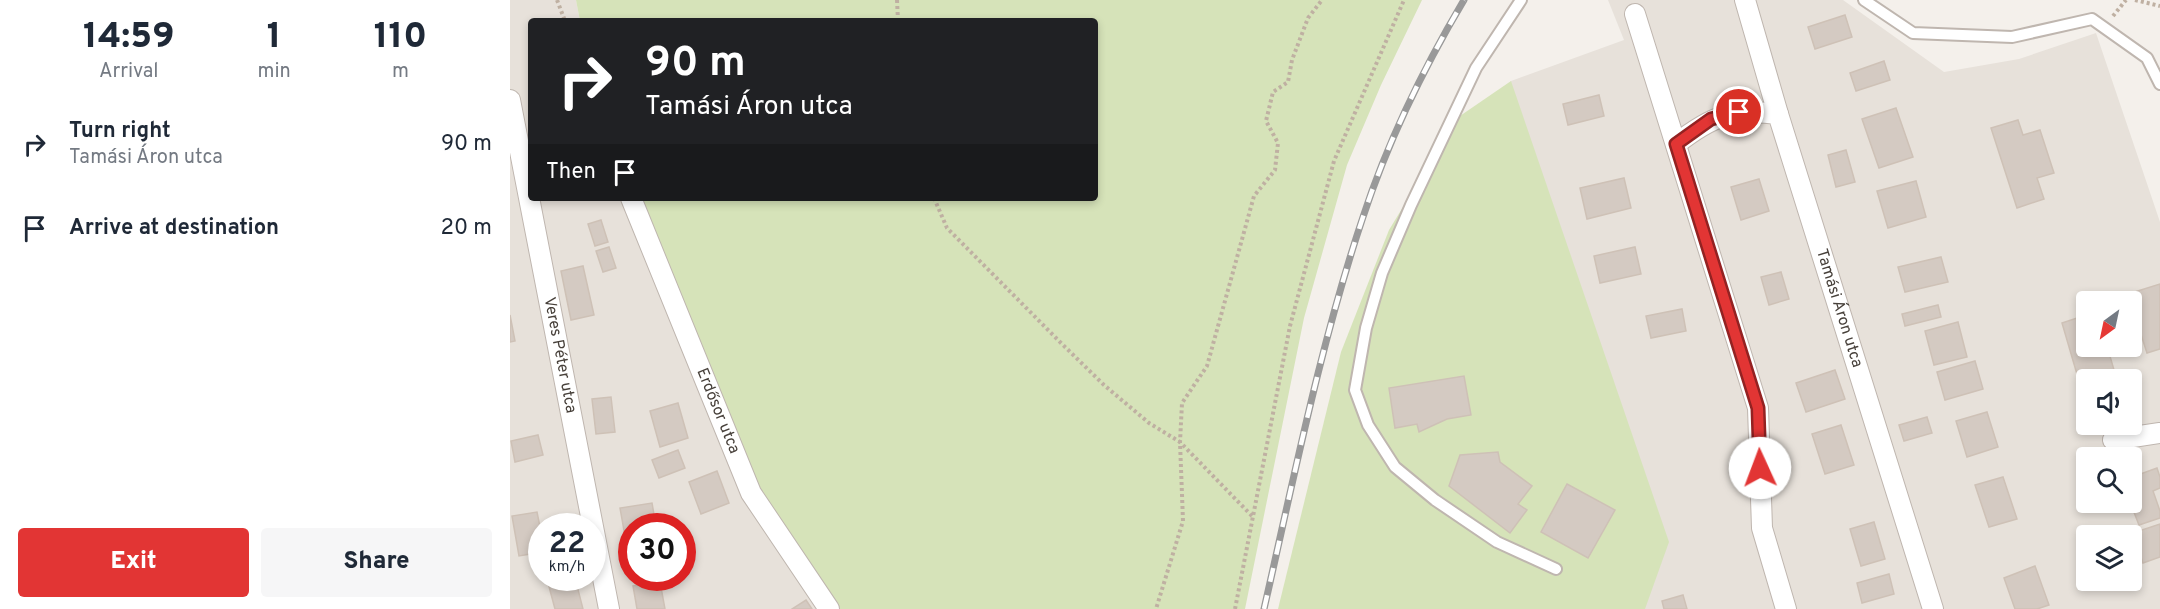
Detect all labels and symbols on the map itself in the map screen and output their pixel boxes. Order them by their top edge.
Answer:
pin [1713,86,1764,137]
street label: Tamási Áron utca [1811,247,1867,370]
north arrow [2076,291,2142,357]
street label: Veres Péter utca [539,295,581,415]
street label: Erdősor utca [691,365,744,457]
position arrow [1728,436,1792,500]
speed limit sign: 30 [618,513,696,591]

